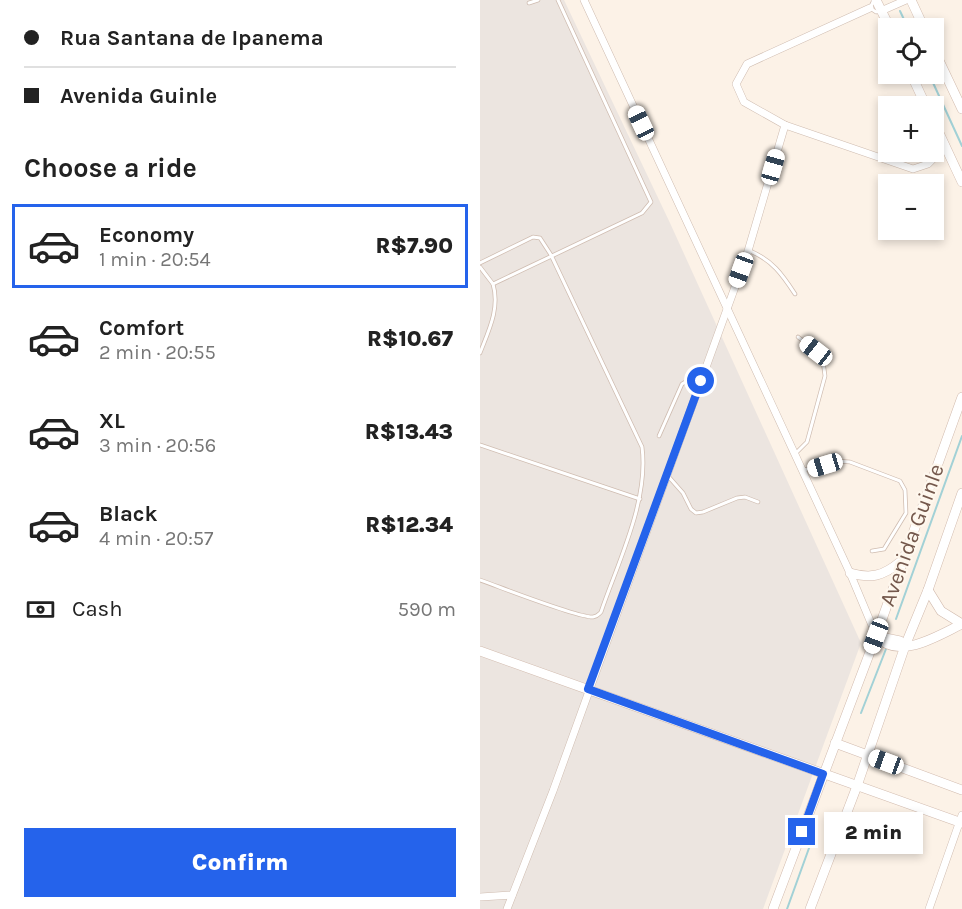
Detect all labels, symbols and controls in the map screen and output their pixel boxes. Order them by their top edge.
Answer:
map controls [878,18,944,240]
button: locate [878,18,944,84]
text: Rua Santana de Ipanema [60,25,324,51]
text: Avenida Guinle [60,83,217,109]
button: + [878,96,944,162]
car [625,103,657,143]
car [759,147,787,187]
text: Choose a ride [24,152,197,184]
button: − [878,174,944,240]
icon: car [27,219,81,273]
text: Economy [99,222,194,248]
text: R$7.90 [376,233,453,259]
text: 1 min · 20:54 [99,248,211,271]
car [726,250,756,290]
icon: car [27,312,81,366]
text: Comfort [99,315,184,341]
text: R$10.67 [367,326,453,352]
car [796,333,836,369]
text: 2 min · 20:55 [99,341,216,364]
route start [687,367,714,394]
icon: car [27,405,81,459]
text: XL [99,408,125,434]
text: R$13.43 [365,419,453,445]
text: 3 min · 20:56 [99,434,216,457]
car [805,451,845,479]
street label: Avenida Guinle [874,460,950,610]
icon: car [27,498,81,552]
text: Black [99,501,158,527]
text: R$12.34 [365,512,453,538]
text: 4 min · 20:57 [99,527,213,550]
icon: cash [24,593,57,626]
text: Cash [72,596,122,622]
text: 590 m [398,598,456,621]
car [861,616,891,656]
car [866,747,906,777]
callout: 2 min [823,811,922,853]
route end [788,818,815,845]
text: 2 min [845,821,902,844]
button: Confirm [24,828,456,897]

